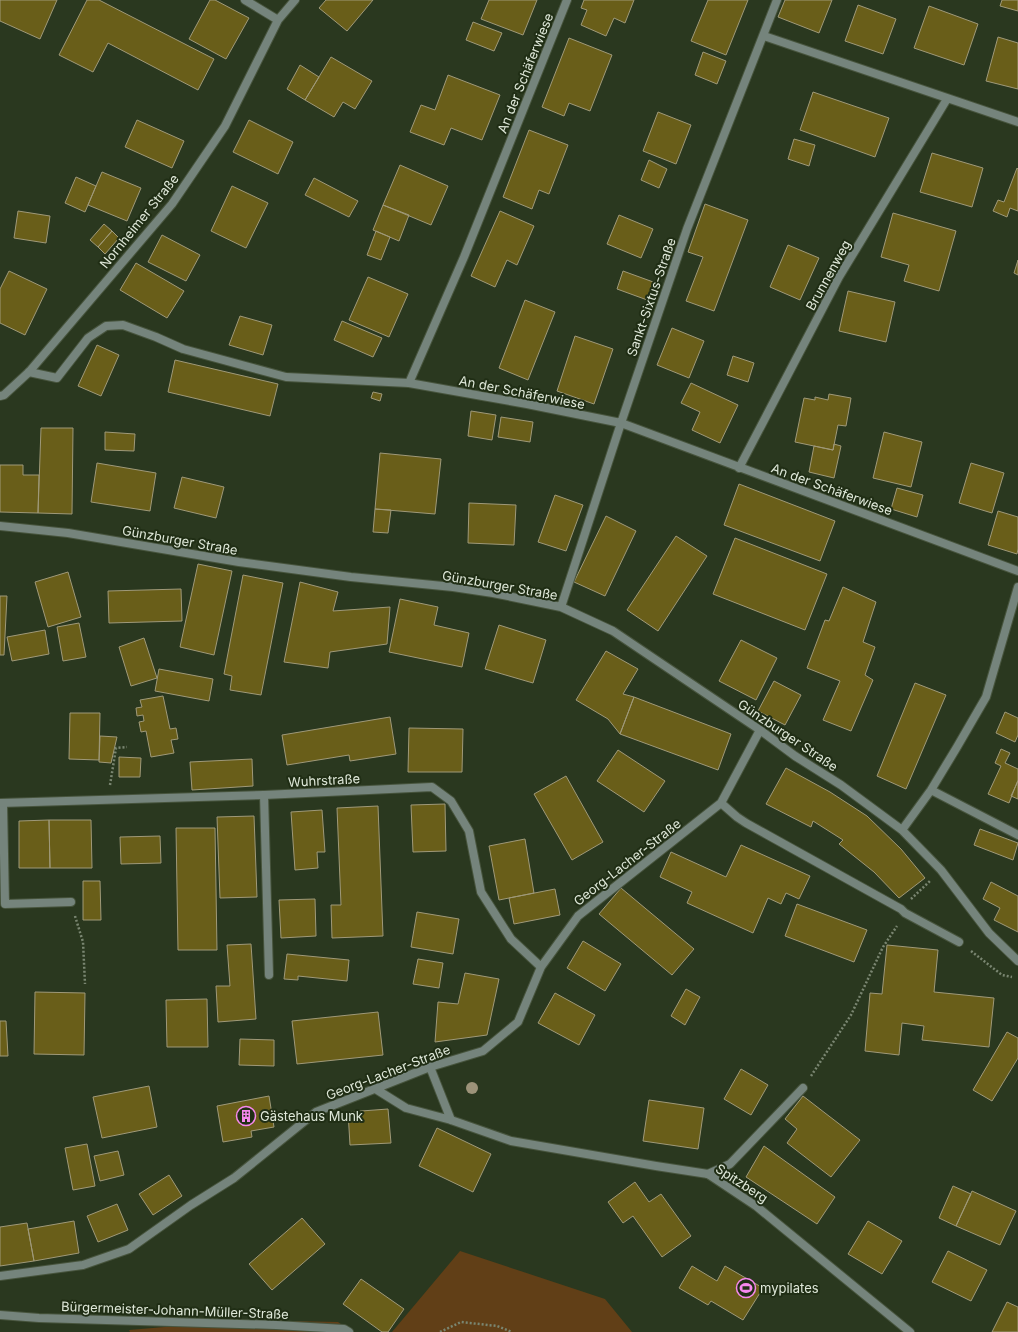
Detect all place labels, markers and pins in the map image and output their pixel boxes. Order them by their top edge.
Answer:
building icon: Gästehaus Munk [235,1105,257,1127]
place label: Gästehaus Munk [260,1108,363,1124]
sports icon: mypilates [735,1277,757,1299]
place label: mypilates [760,1280,819,1296]

